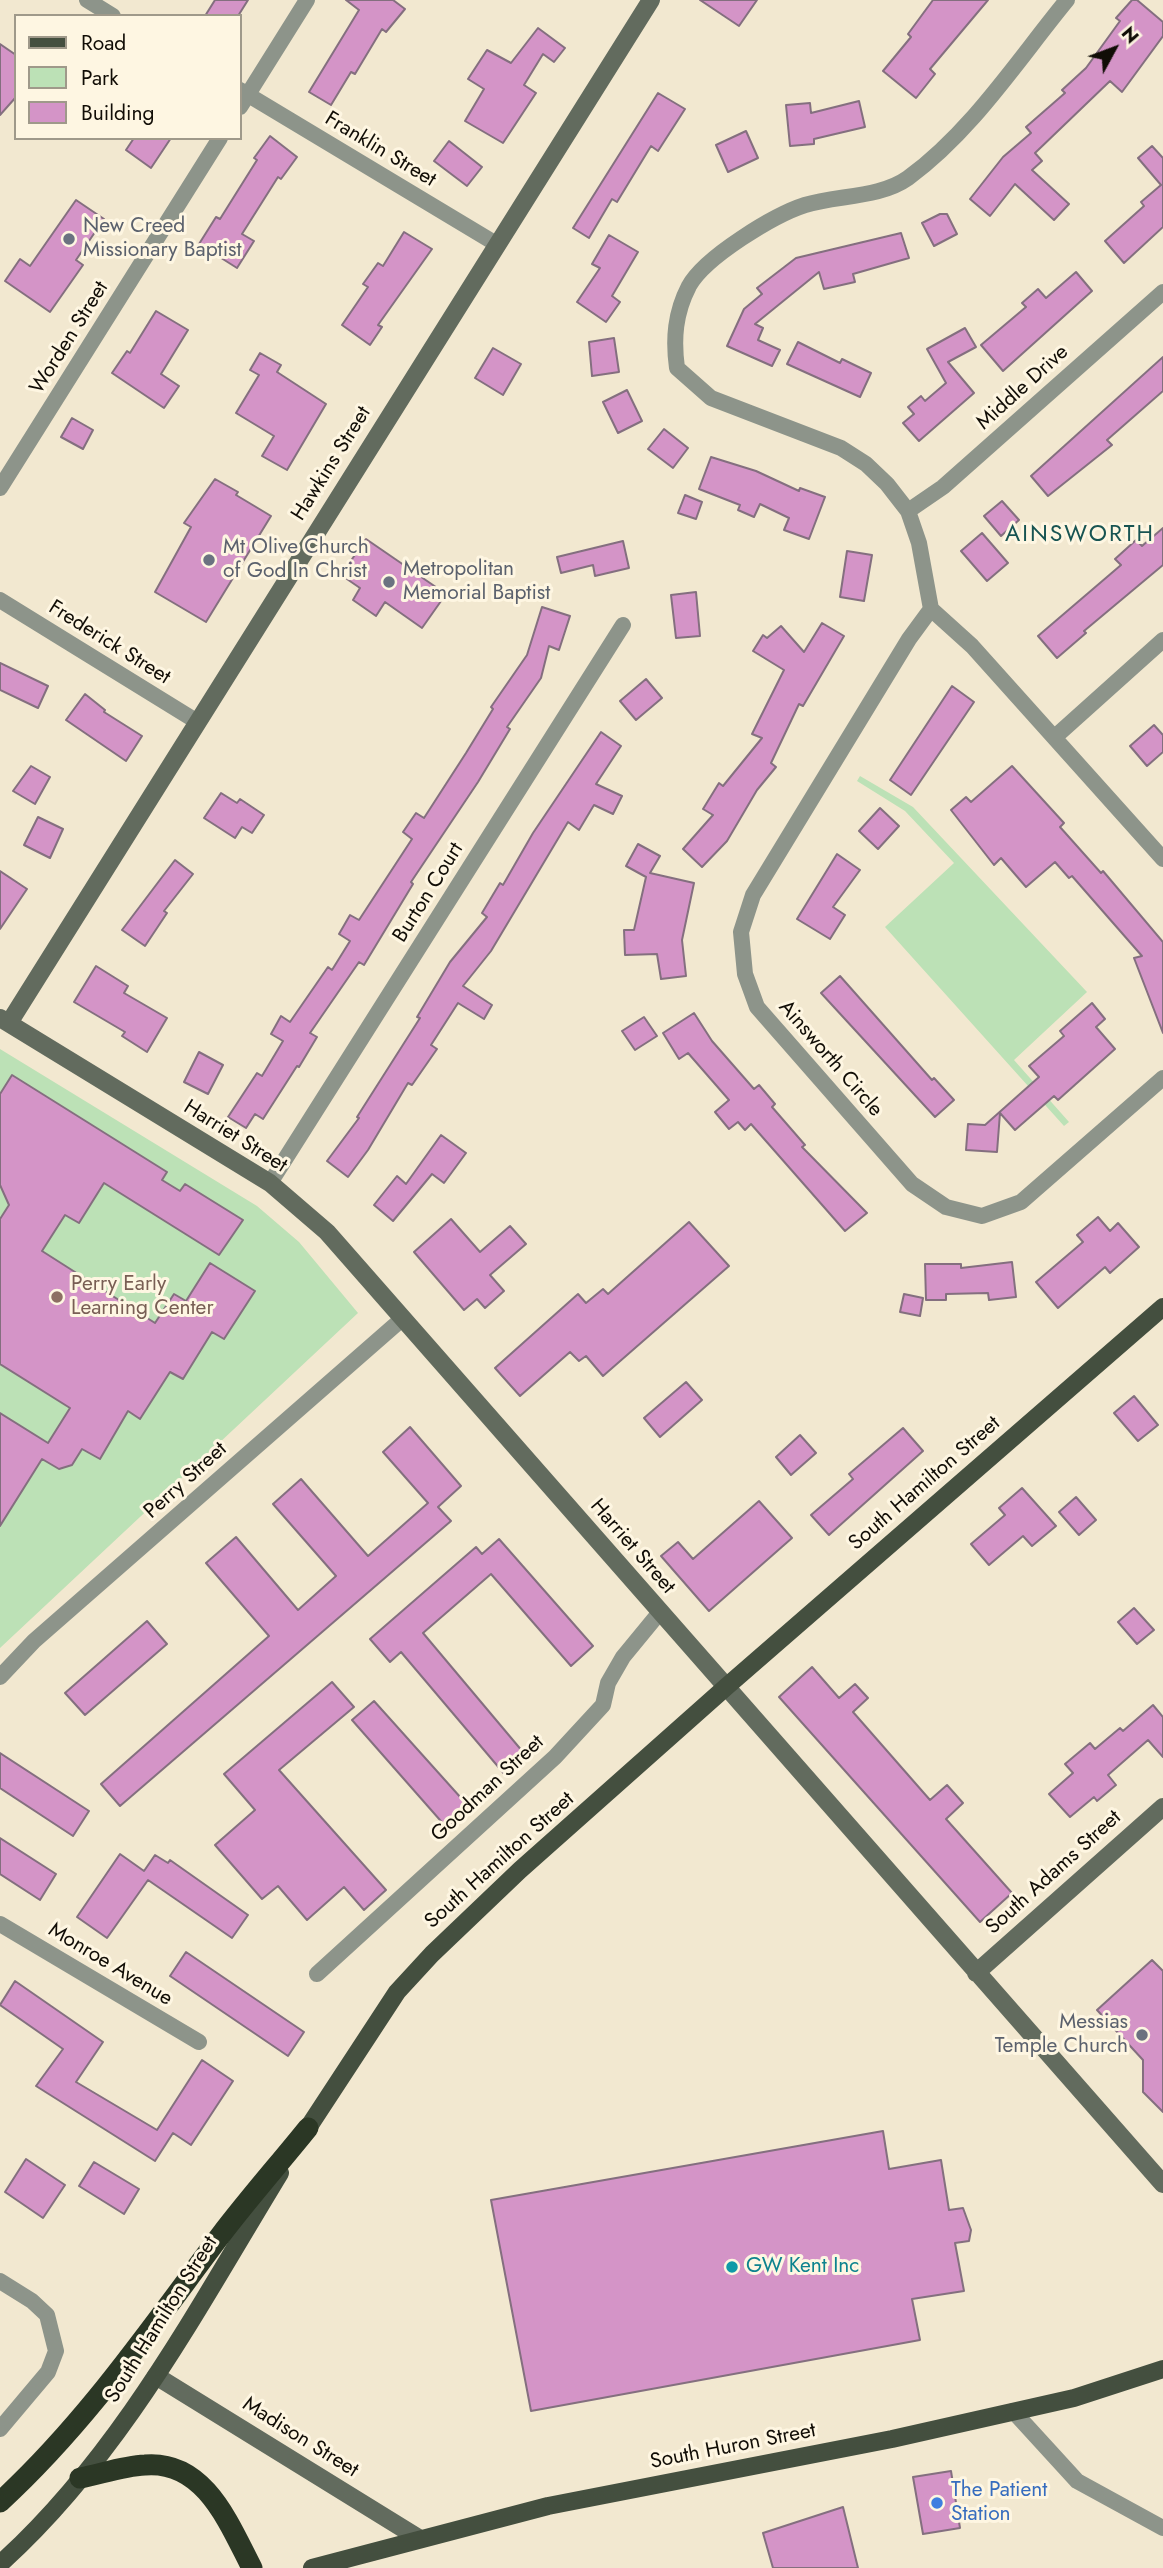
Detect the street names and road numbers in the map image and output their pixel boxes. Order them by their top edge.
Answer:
street label: Franklin Street [320,107,440,193]
street label: Worden Street [25,277,115,399]
street label: Middle Drive [972,340,1074,436]
street label: Hawkins Street [287,402,377,526]
street label: Frederick Street [43,596,175,690]
street label: Burton Court [388,838,470,948]
street label: Ainsworth Circle [773,996,887,1122]
street label: Harriet Street [179,1095,291,1179]
street label: South Hamilton Street [844,1411,1006,1557]
street label: Perry Street [140,1437,232,1525]
street label: Harriet Street [584,1494,680,1600]
street label: Goodman Street [426,1730,550,1848]
street label: South Hamilton Street [420,1787,580,1935]
street label: South Adams Street [981,1806,1127,1940]
street label: Monroe Avenue [43,1918,177,2012]
street label: South Hamilton Street [100,2232,224,2408]
street label: Madison Street [237,2392,363,2484]
street label: South Huron Street [648,2419,818,2475]

